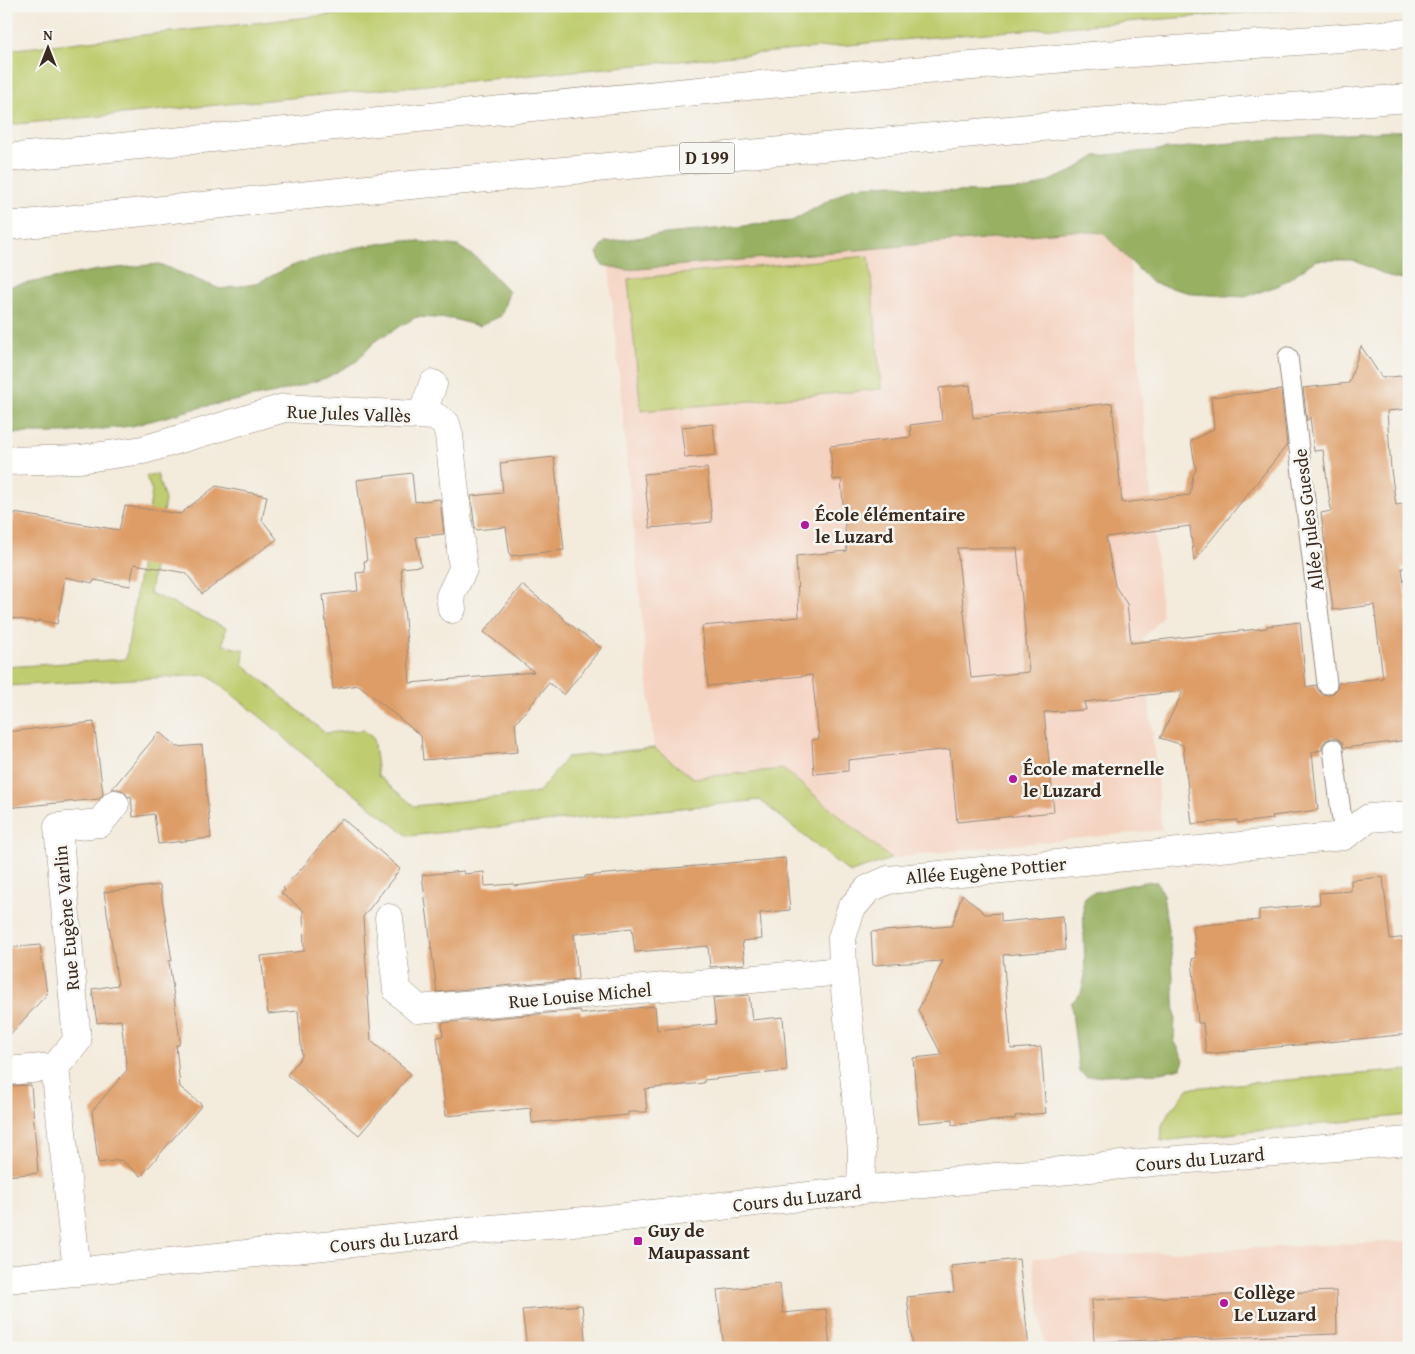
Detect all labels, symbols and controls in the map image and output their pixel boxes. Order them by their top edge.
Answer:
north arrow [22,22,72,72]
text: N [43,25,53,45]
road number: D 199 [680,142,734,174]
street label: Rue Jules Vallès [287,397,411,429]
street label: Allée Jules Guesde [1285,447,1331,593]
place label: École élémentaire le Luzard [815,500,965,550]
marker: École élémentaire le Luzard [799,519,811,531]
place label: École maternelle le Luzard [1023,754,1164,804]
marker: École maternelle le Luzard [1007,773,1019,785]
street label: Rue Eugène Varlin [46,844,86,992]
street label: Allée Eugène Pottier [904,849,1068,891]
street label: Rue Louise Michel [507,975,653,1015]
street label: Cours du Luzard [1134,1139,1266,1179]
street label: Cours du Luzard [731,1177,864,1219]
place label: Guy de Maupassant [648,1216,751,1266]
street label: Cours du Luzard [328,1218,461,1260]
marker: Guy de Maupassant [632,1235,644,1247]
place label: Collège Le Luzard [1234,1278,1317,1328]
marker: Collège Le Luzard [1218,1297,1230,1309]

